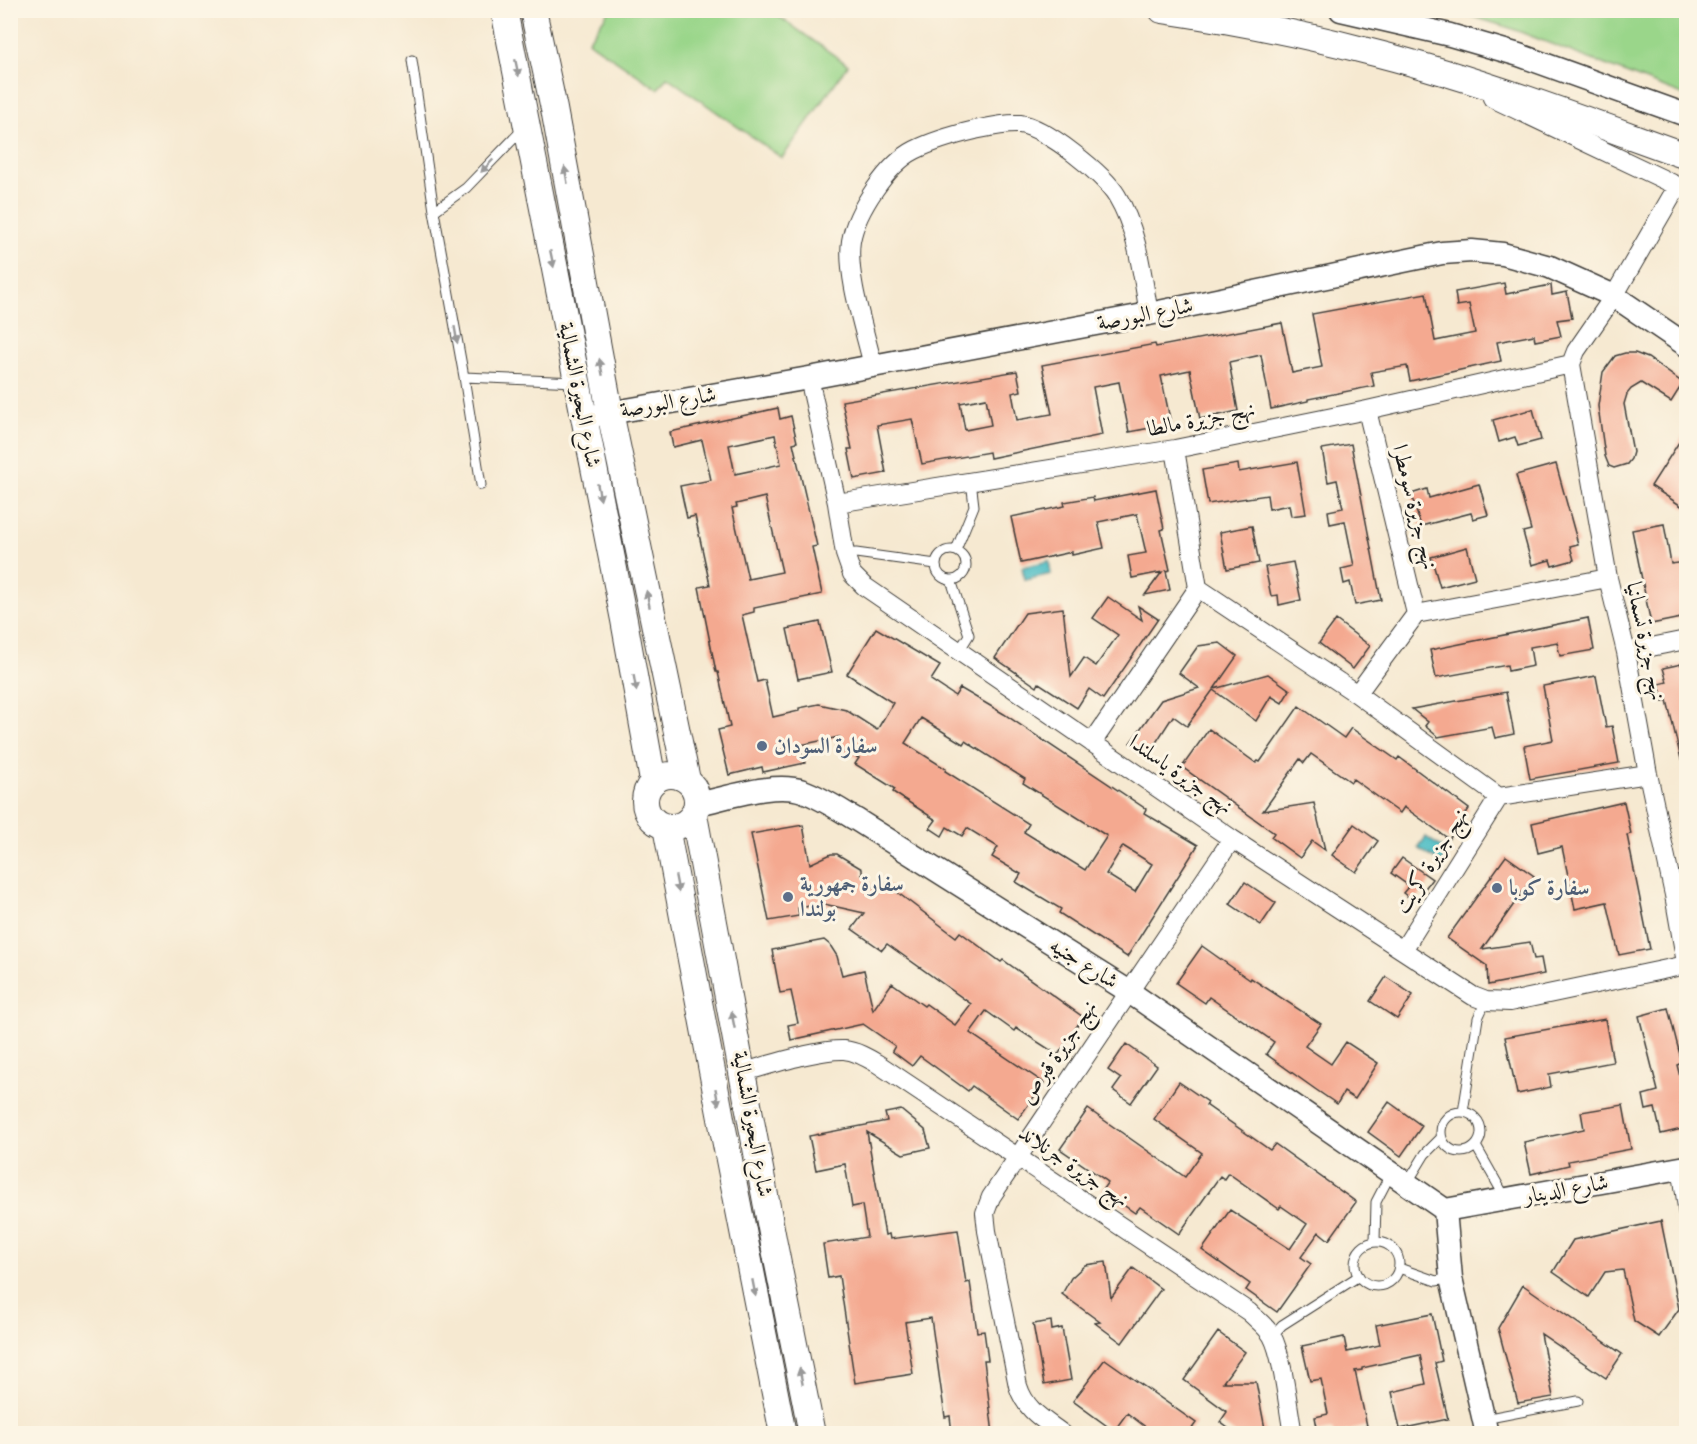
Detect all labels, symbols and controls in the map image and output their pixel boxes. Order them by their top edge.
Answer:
one-way arrow [512,58,522,77]
one-way arrow [481,158,494,173]
one-way arrow [561,166,570,185]
one-way arrow [548,250,558,269]
street label: شارع البورصة [1095,292,1196,341]
street label: شارع البحيرة الشمالية [548,320,607,471]
one-way arrow [452,325,461,344]
one-way arrow [596,357,605,376]
street label: شارع البورصة [618,381,719,428]
street label: نهج جزيرة مالطا [1145,396,1258,448]
street label: نهج جزيرة سومطرا [1381,442,1443,574]
one-way arrow [595,482,604,501]
street label: نهج جزيرة تسمانيا [1615,579,1671,704]
one-way arrow [643,590,653,609]
one-way arrow [631,674,640,693]
street label: نهج جزيرة ياسلندا [1120,729,1238,824]
place label: سفارة السودان [774,733,877,759]
marker: سفارة السودان [755,739,769,753]
street label: نهج جزيرة كريت [1389,804,1479,921]
place label: سفارة جمهورية بولندا [800,871,904,922]
one-way arrow [673,875,682,894]
place label: سفارة كوبا [1509,875,1590,901]
marker: سفارة كوبا [1490,881,1504,895]
marker: سفارة جمهورية بولندا [781,890,795,904]
street label: شارع جنيه [1042,932,1123,999]
street label: نهج جزيرة قبرص [1014,995,1107,1112]
one-way arrow [728,1010,737,1029]
street label: شارع البحيرة الشمالية [722,1049,779,1200]
one-way arrow [713,1087,722,1106]
street label: نهج جزيرة جرنلاند [1010,1119,1134,1218]
street label: شارع الدينار [1520,1169,1611,1215]
one-way arrow [750,1279,759,1298]
one-way arrow [796,1366,805,1385]

